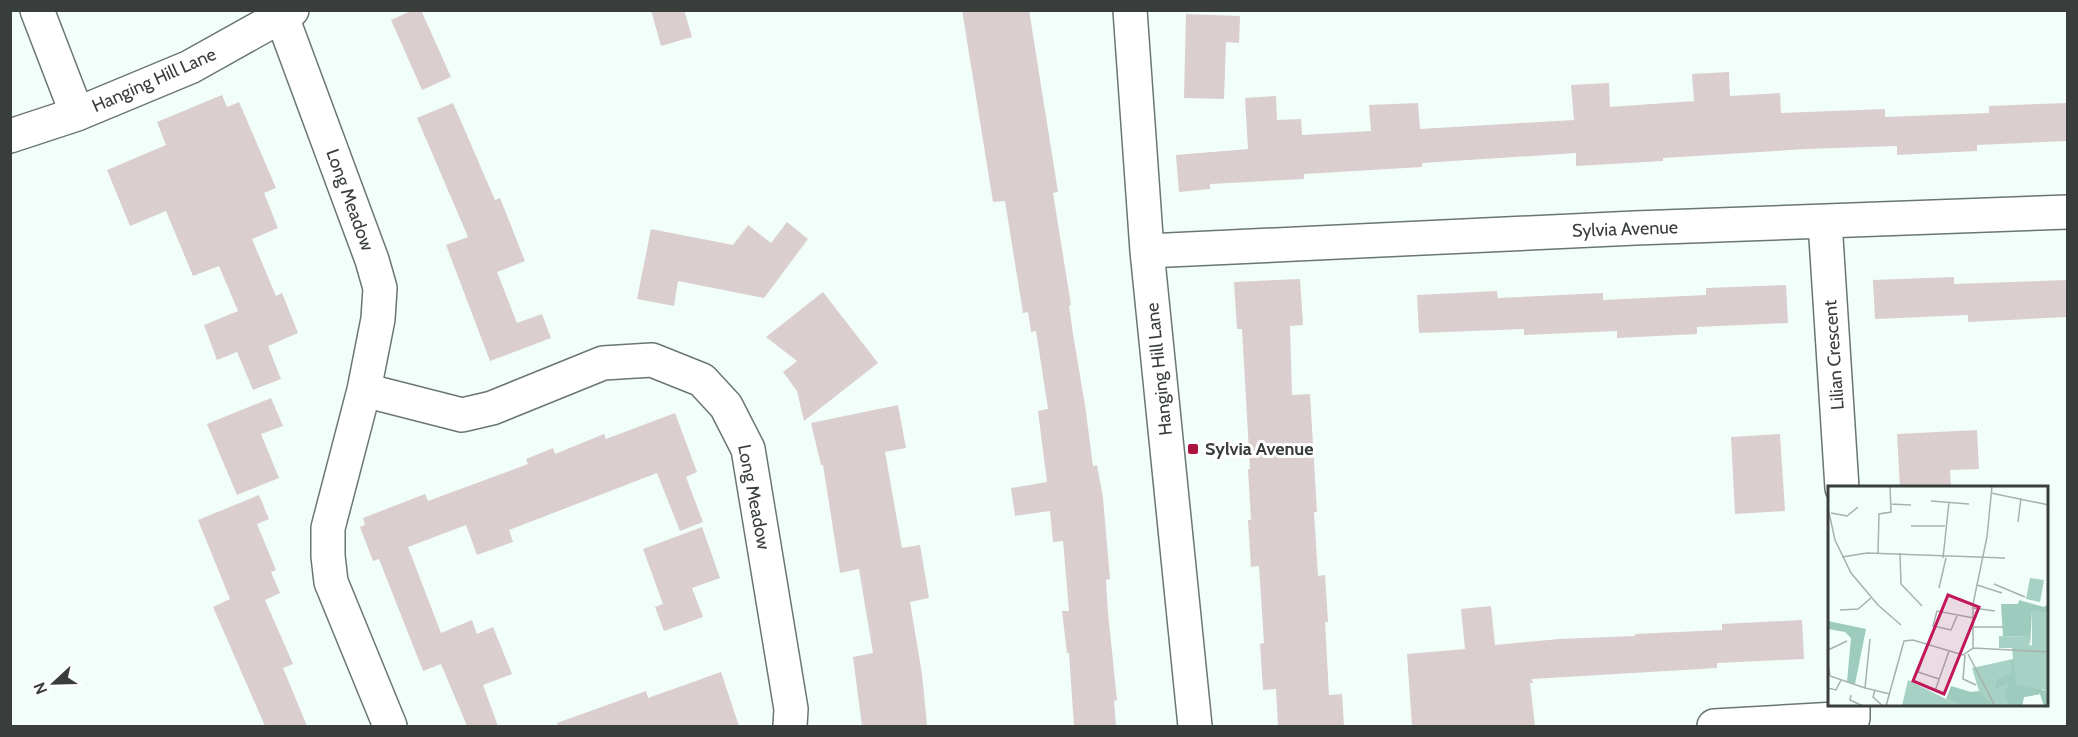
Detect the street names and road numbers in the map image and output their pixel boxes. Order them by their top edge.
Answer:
street label: Hanging Hill Lane [89,43,219,117]
street label: Long Meadow [321,146,379,254]
street label: Sylvia Avenue [1572,216,1678,242]
street label: Lilian Crescent [1819,299,1849,411]
street label: Hanging Hill Lane [1141,302,1177,436]
street label: Long Meadow [733,442,775,552]

